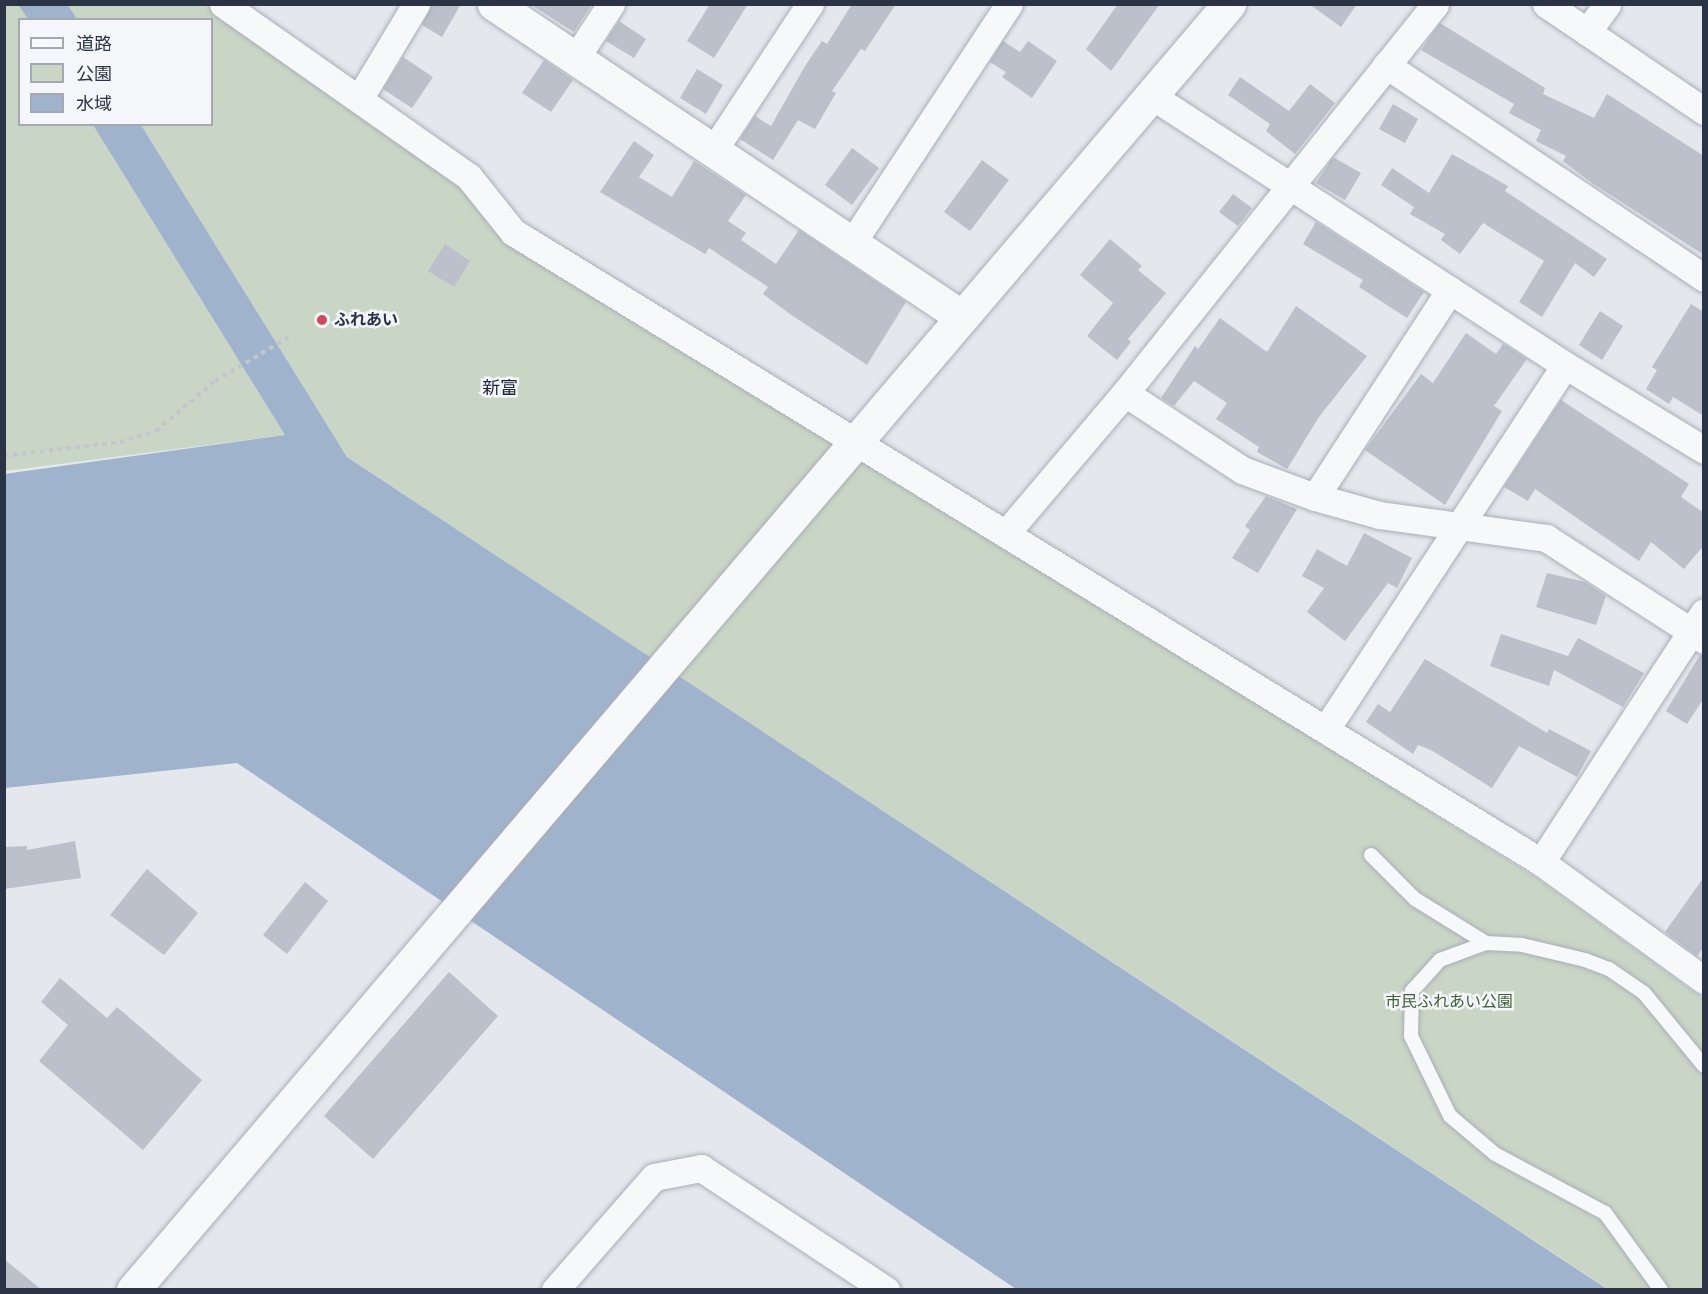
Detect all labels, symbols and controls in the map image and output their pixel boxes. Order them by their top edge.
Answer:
legend [18,18,213,126]
text: 道路 [76,31,112,56]
text: 公園 [76,61,112,86]
text: 水域 [76,91,112,116]
place label: ふれあい [334,310,398,330]
marker: ふれあい [315,313,329,327]
district label: 新富 [482,377,518,399]
park label: 市民ふれあい公園 [1385,992,1513,1012]

